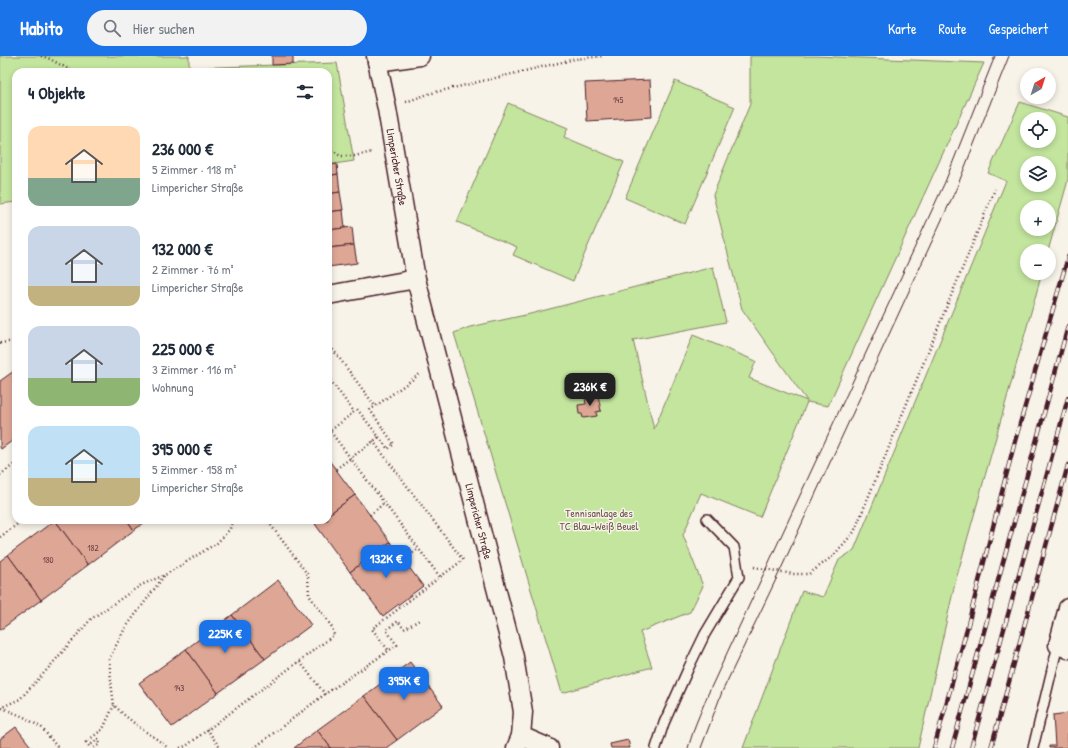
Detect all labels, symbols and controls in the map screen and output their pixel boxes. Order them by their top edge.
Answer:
search box [87,10,367,46]
text: Habito [20,15,63,41]
icon: search [101,17,123,39]
text: Hier suchen [133,18,195,39]
text: Karte [888,19,917,38]
text: Route [939,19,967,38]
text: Gespeichert [989,19,1048,38]
north arrow [1020,68,1056,104]
map controls [1020,68,1056,280]
text: 4 Objekte [28,81,85,104]
icon: filters [294,81,316,103]
house number: 145 [613,94,623,106]
button: locate [1020,112,1056,148]
street label: Limpericher Straße [383,128,410,207]
text: 236 000 € [152,137,213,160]
icon: home [60,142,108,190]
button: layers [1020,156,1056,192]
text: 5 Zimmer · 118 m² [152,160,236,178]
text: Limpericher Straße [152,178,244,196]
button: + [1020,200,1056,236]
text: 132 000 € [152,237,213,260]
icon: home [60,242,108,290]
button: − [1020,244,1056,280]
text: 2 Zimmer · 76 m² [152,260,233,278]
text: Limpericher Straße [152,278,244,296]
text: 225 000 € [152,337,214,360]
icon: home [60,342,108,390]
text: 3 Zimmer · 116 m² [152,360,236,378]
pin: 236K € [557,373,623,407]
text: 236K € [573,377,607,395]
text: Wohnung [152,378,193,396]
text: 395 000 € [152,437,212,460]
icon: home [60,442,108,490]
text: 5 Zimmer · 158 m² [152,460,237,478]
text: Limpericher Straße [152,478,244,496]
street label: Limpericher Straße [462,482,496,561]
park label: Tennisanlage des TC Blau-Weiß Beuel [560,506,639,533]
house number: 182 [87,542,99,554]
pin: 132K € [353,545,419,579]
text: 132K € [370,549,402,567]
house number: 180 [42,554,54,566]
pin: 225K € [192,620,258,654]
text: 225K € [208,624,242,642]
pin: 395K € [371,667,437,701]
text: 395K € [388,671,420,689]
house number: 143 [174,682,184,694]

